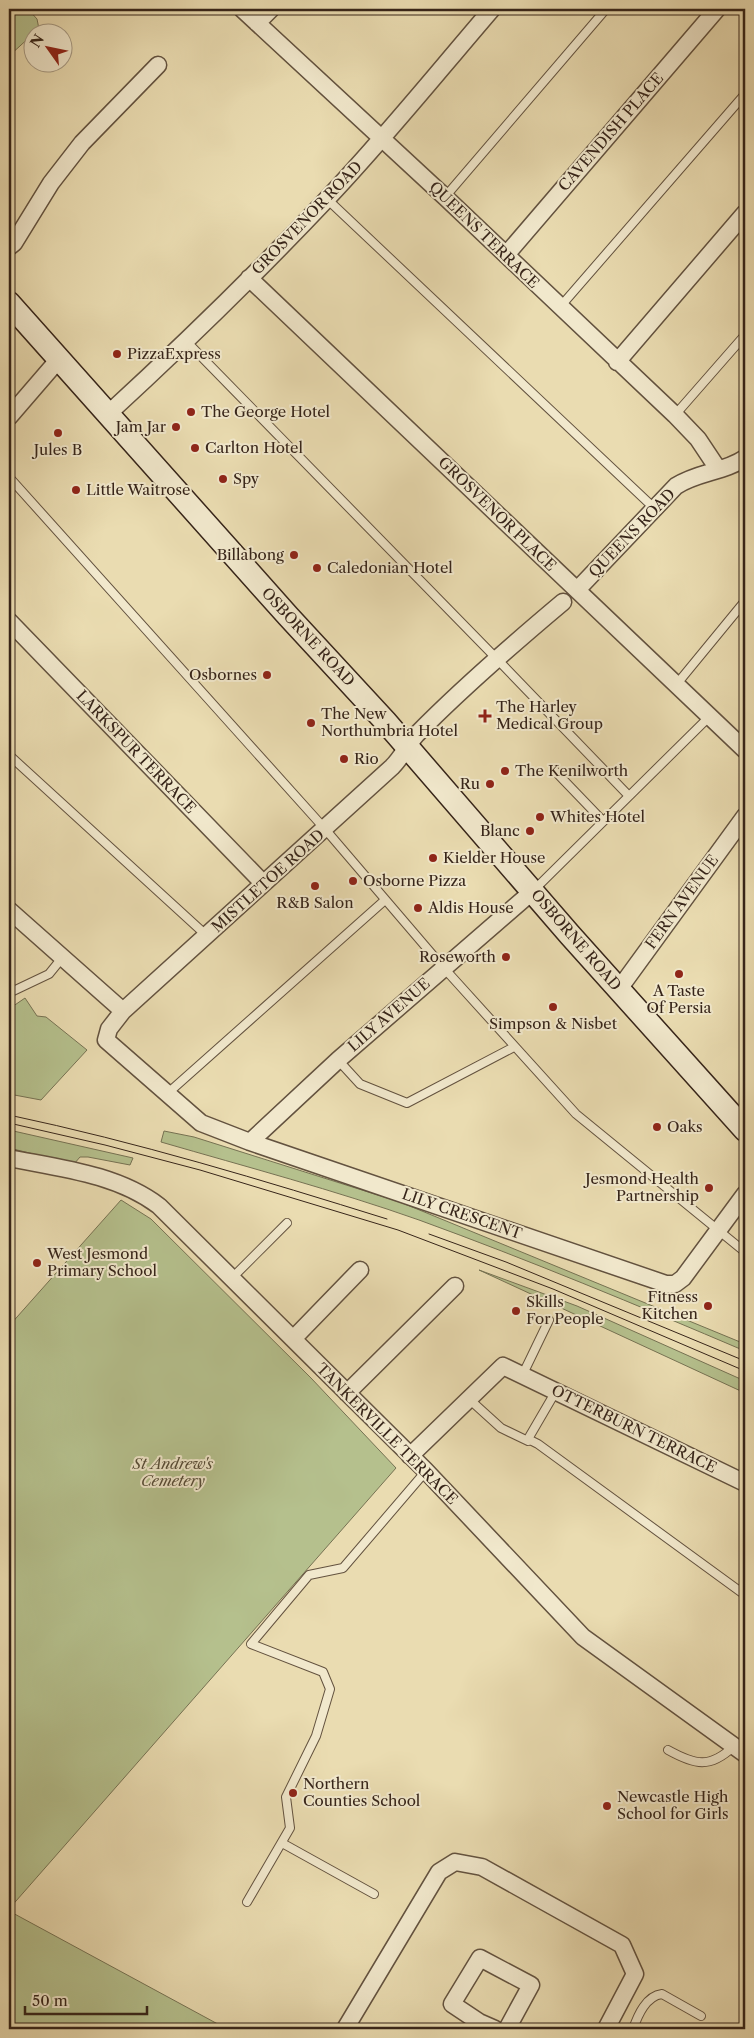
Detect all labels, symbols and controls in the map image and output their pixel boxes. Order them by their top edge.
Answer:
north arrow [22,22,72,72]
text: N [26,31,48,51]
street label: CAVENDISH PLACE [554,69,667,195]
street label: GROSVENOR ROAD [248,157,366,278]
street label: QUEENS TERRACE [425,177,543,292]
place label: PizzaExpress [127,344,221,363]
marker: PizzaExpress [111,348,123,360]
place label: The George Hotel [201,402,331,421]
marker: The George Hotel [185,406,197,418]
place label: Jam Jar [114,417,167,436]
marker: Jam Jar [170,421,182,433]
marker: Jules B [52,427,64,439]
place label: Carlton Hotel [205,438,304,457]
place label: Jules B [32,440,82,459]
marker: Carlton Hotel [189,442,201,454]
street label: GROSVENOR PLACE [434,452,560,575]
place label: Spy [233,469,260,488]
marker: Spy [217,473,229,485]
place label: Little Waitrose [86,480,190,499]
marker: Little Waitrose [70,484,82,496]
street label: QUEENS ROAD [584,484,679,581]
place label: Billabong [217,545,284,564]
marker: Billabong [288,549,300,561]
place label: Caledonian Hotel [327,558,453,577]
marker: Caledonian Hotel [311,562,323,574]
street label: OSBORNE ROAD [258,583,359,690]
place label: Osbornes [189,665,257,684]
marker: Osbornes [261,669,273,681]
street label: LARKSPUR TERRACE [73,686,200,817]
place label: The Harley Medical Group [496,697,603,733]
place label: The New Northumbria Hotel [321,704,458,740]
marker: The Harley Medical Group [478,709,492,723]
marker: The New Northumbria Hotel [305,717,317,729]
place label: Rio [354,749,379,768]
marker: Rio [338,753,350,765]
place label: The Kenilworth [515,761,629,780]
marker: The Kenilworth [499,765,511,777]
place label: Ru [460,774,480,793]
marker: Ru [484,778,496,790]
place label: Whites Hotel [549,807,645,826]
marker: Whites Hotel [534,811,546,823]
place label: Blanc [480,821,520,840]
street label: MISTLETOE ROAD [207,825,328,936]
marker: Blanc [524,825,536,837]
place label: Kielder House [443,848,546,867]
street label: FERN AVENUE [641,851,722,953]
marker: Kielder House [427,852,439,864]
place label: Osborne Pizza [363,871,466,890]
marker: Osborne Pizza [347,875,359,887]
marker: R&B Salon [309,880,321,892]
street label: OSBORNE ROAD [527,885,626,994]
place label: R&B Salon [276,893,354,912]
place label: Aldis House [427,898,514,917]
marker: Aldis House [412,902,424,914]
place label: Roseworth [419,947,497,966]
marker: Roseworth [500,951,512,963]
marker: A Taste Of Persia [673,968,685,980]
street label: LILY AVENUE [344,974,434,1056]
place label: A Taste Of Persia [646,981,712,1017]
marker: Simpson & Nisbet [547,1001,559,1013]
place label: Simpson & Nisbet [489,1014,618,1033]
place label: Oaks [667,1117,703,1136]
marker: Oaks [651,1121,663,1133]
place label: Jesmond Health Partnership [583,1169,700,1205]
marker: Jesmond Health Partnership [703,1182,715,1194]
street label: LILY CRESCENT [400,1184,525,1243]
place label: West Jesmond Primary School [46,1244,158,1280]
marker: West Jesmond Primary School [31,1257,43,1269]
place label: Fitness Kitchen [641,1287,699,1323]
place label: Skills For People [526,1292,604,1328]
marker: Fitness Kitchen [702,1300,714,1312]
marker: Skills For People [510,1305,522,1317]
street label: TANKERVILLE TERRACE [313,1359,462,1508]
street label: OTTERBURN TERRACE [549,1380,720,1477]
park label: St Andrew's Cemetery [132,1454,214,1490]
place label: Northern Counties School [303,1774,421,1810]
marker: Northern Counties School [287,1787,299,1799]
place label: Newcastle High School for Girls [617,1787,729,1823]
marker: Newcastle High School for Girls [601,1800,613,1812]
scale bar [25,1983,148,2015]
text: 50 m [32,1991,68,2010]

